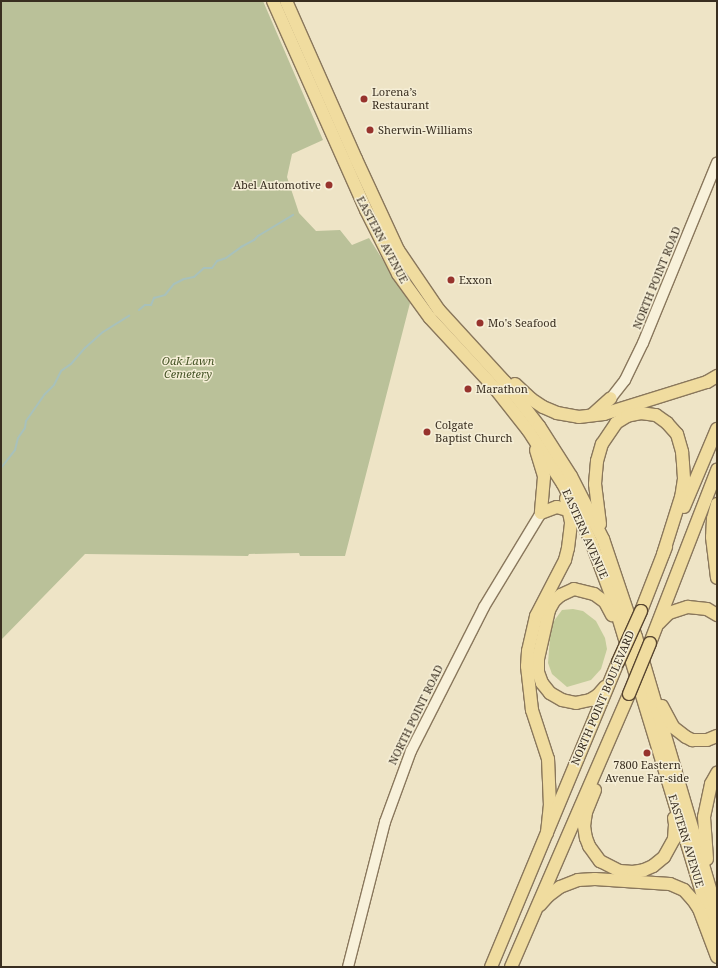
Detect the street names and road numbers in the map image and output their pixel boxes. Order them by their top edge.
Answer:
street label: EASTERN AVENUE [353,194,411,286]
street label: NORTH POINT ROAD [630,225,684,331]
street label: EASTERN AVENUE [559,487,611,581]
street label: NORTH POINT BOULEVARD [569,629,637,767]
street label: NORTH POINT ROAD [386,663,446,767]
street label: EASTERN AVENUE [666,793,706,889]

